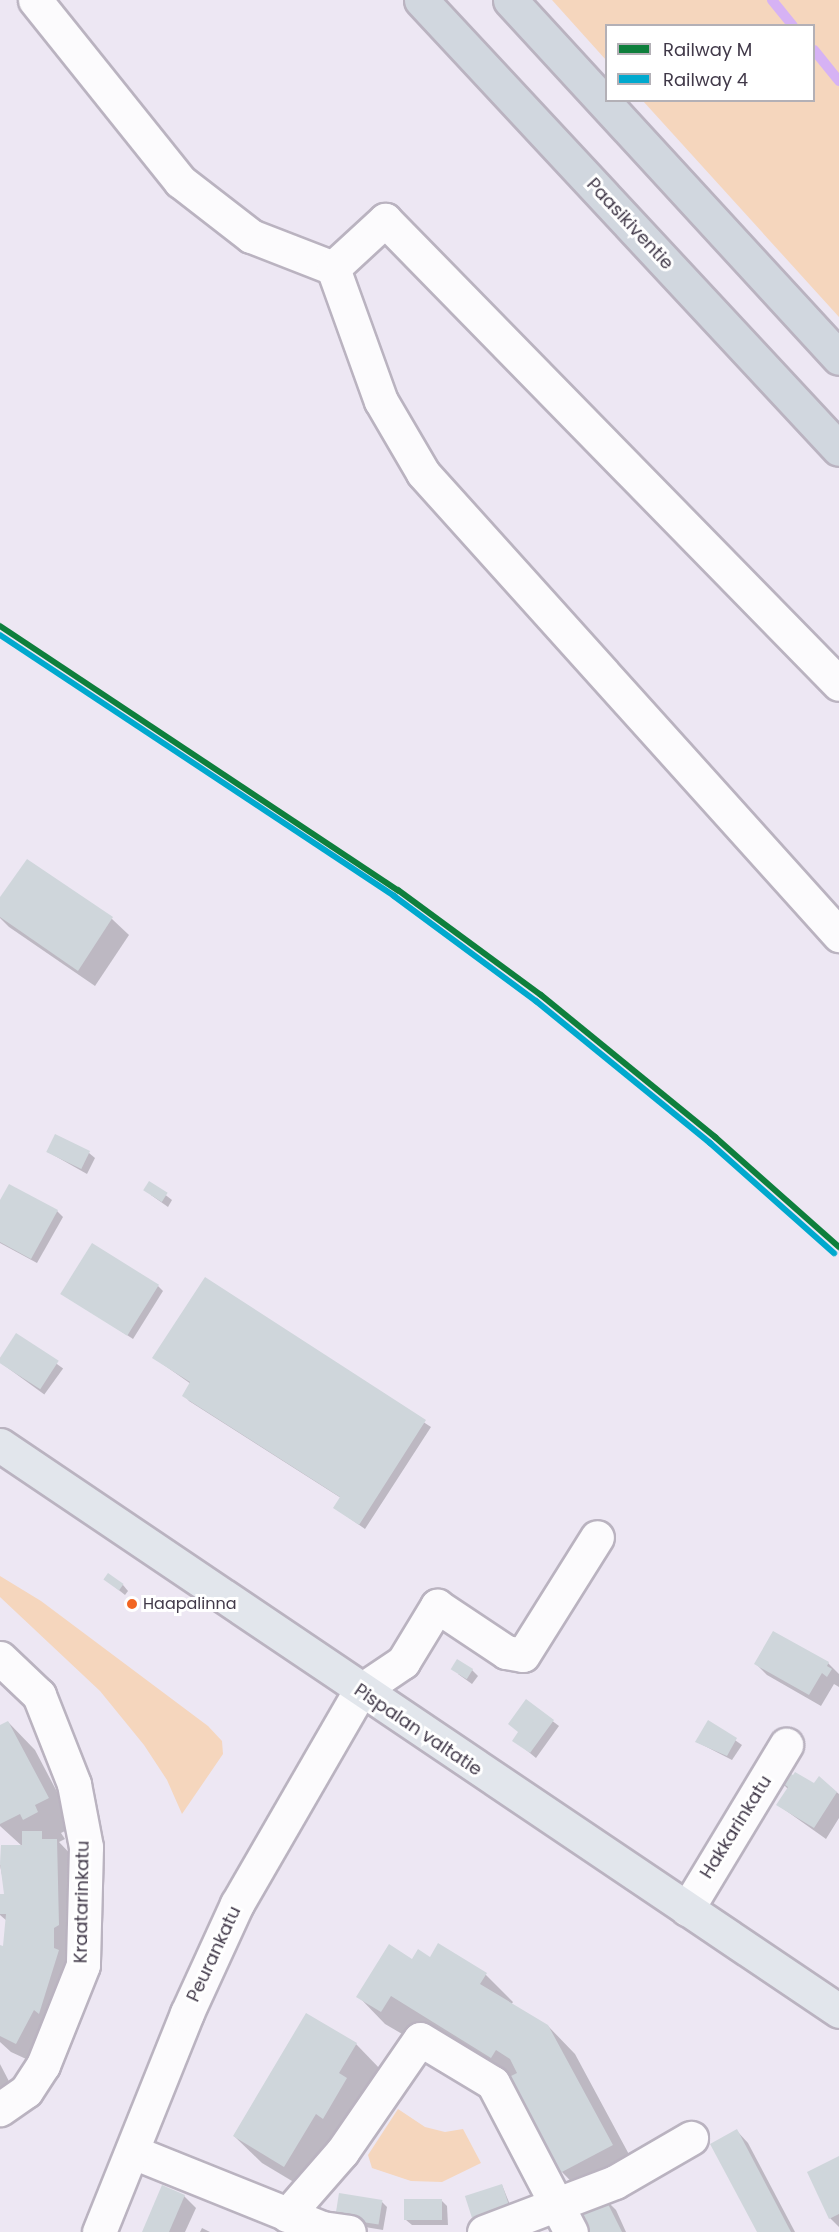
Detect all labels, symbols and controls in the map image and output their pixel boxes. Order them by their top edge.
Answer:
legend [605,24,815,102]
text: Railway M [663,37,752,62]
text: Railway 4 [663,67,748,92]
street label: Paasikiventie [582,174,678,274]
place label: Haapalinna [143,1594,237,1614]
marker: Haapalinna [126,1598,138,1610]
street label: Pispalan valtatie [350,1679,486,1781]
street label: Hakkarinkatu [696,1771,776,1883]
street label: Kraatarinkatu [70,1840,94,1964]
street label: Peurankatu [182,1903,246,2005]

